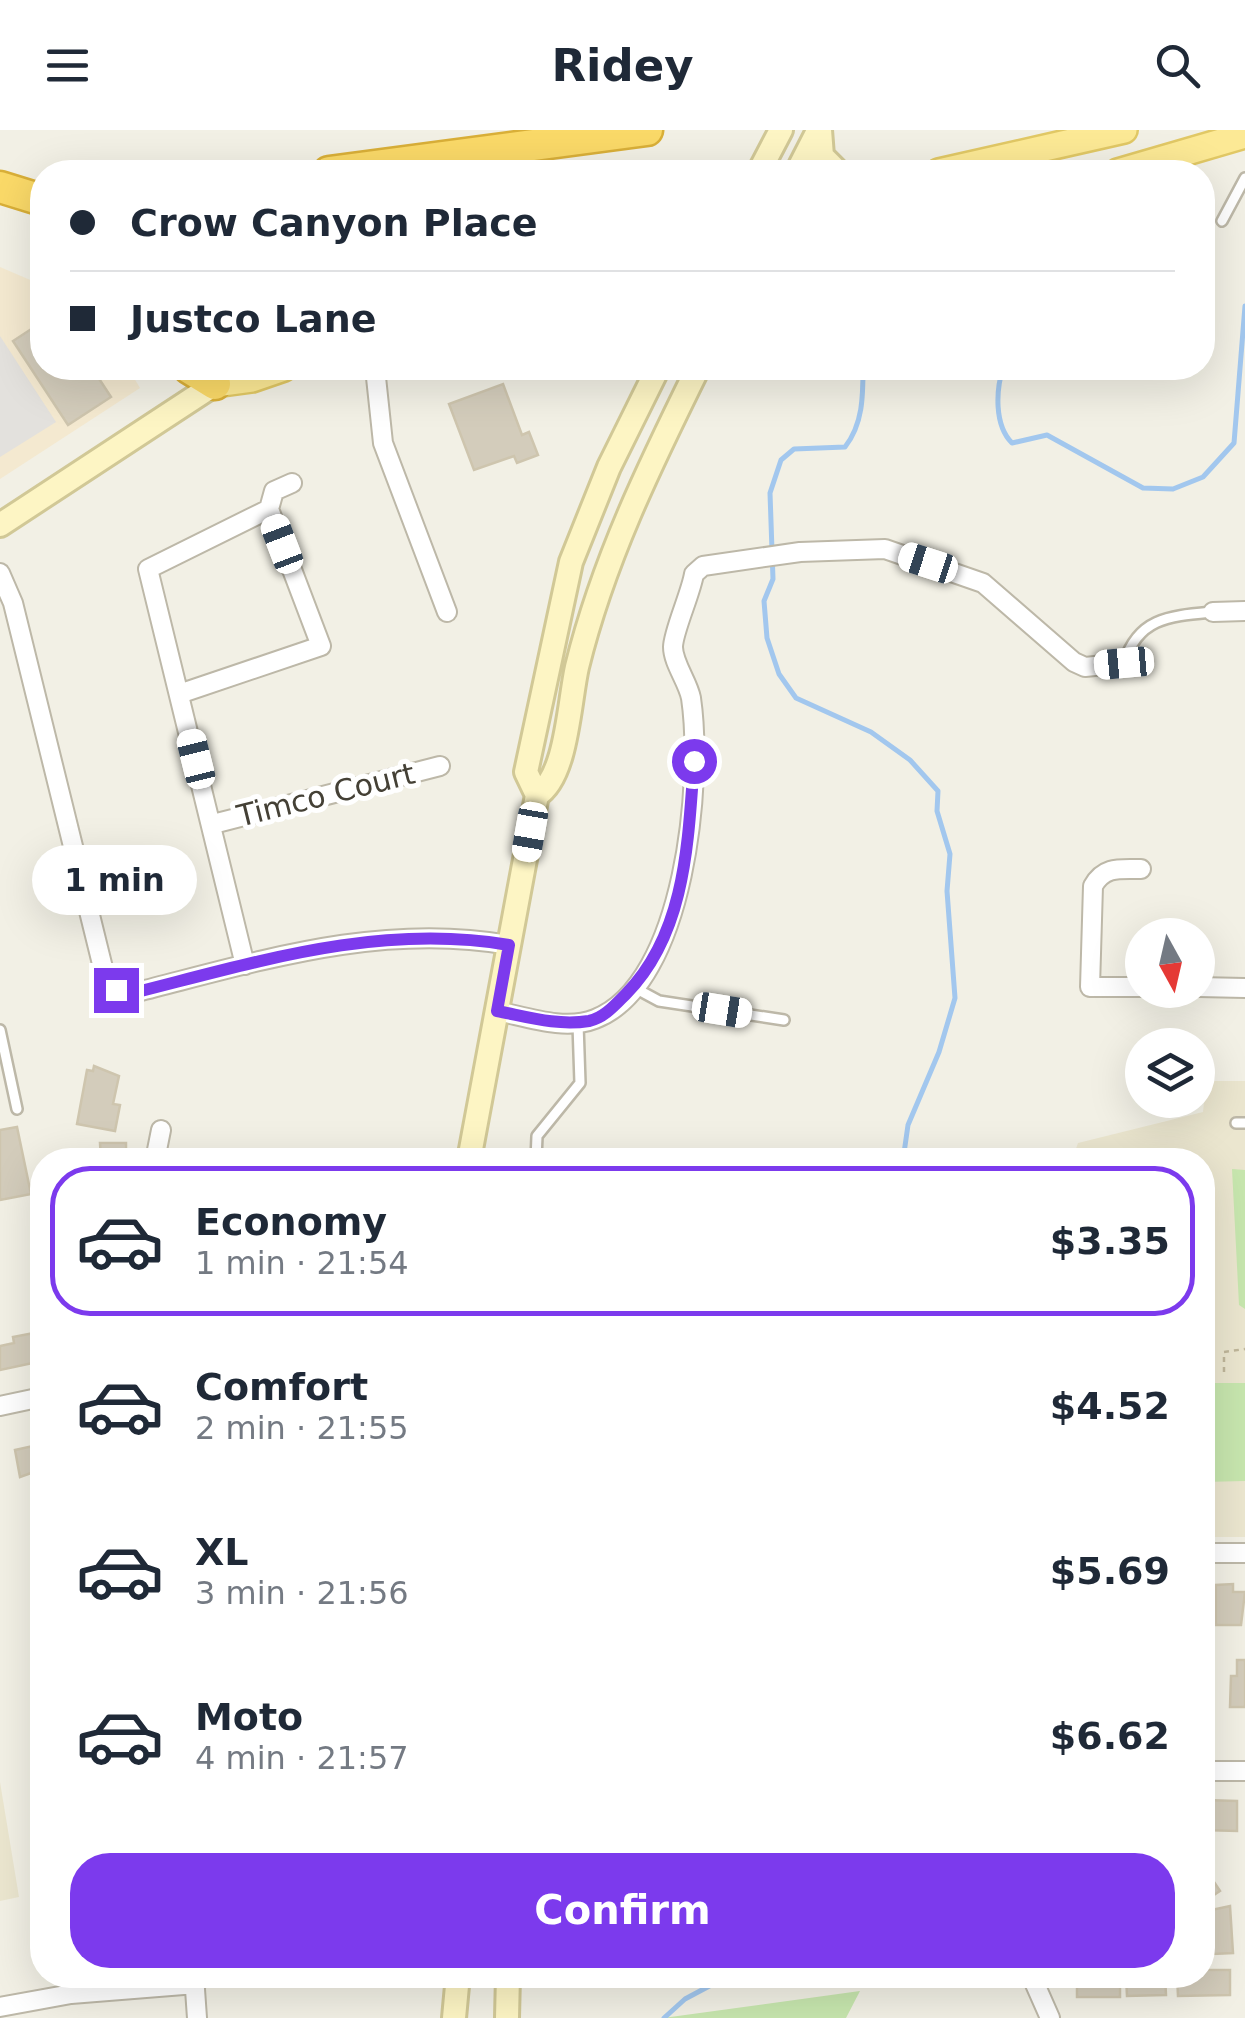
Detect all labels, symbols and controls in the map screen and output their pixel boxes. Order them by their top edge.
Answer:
icon: menu [40,38,95,93]
icon: search [1150,38,1205,93]
text: Ridey [551,39,694,92]
text: Crow Canyon Place [130,201,538,245]
text: Justco Lane [130,297,377,341]
car [257,511,307,577]
car [895,539,961,587]
car [1093,645,1155,681]
car [174,726,218,792]
route start [672,739,717,784]
street label: Timco Court [232,755,419,834]
car [510,800,550,864]
callout: 1 min [34,845,198,915]
text: 1 min [64,861,165,899]
north arrow [1125,918,1215,1008]
map controls [1125,918,1215,1118]
route end [94,968,139,1013]
car [690,990,754,1030]
button: layers [1125,1028,1215,1118]
icon: car [75,1196,165,1286]
text: Economy [195,1200,387,1244]
text: $3.35 [1050,1219,1170,1263]
text: 1 min · 21:54 [195,1244,409,1282]
icon: car [75,1361,165,1451]
text: Comfort [195,1365,368,1409]
text: $4.52 [1050,1384,1170,1428]
text: 2 min · 21:55 [195,1409,409,1447]
icon: car [75,1526,165,1616]
text: XL [195,1530,249,1574]
text: $5.69 [1050,1549,1170,1593]
text: 3 min · 21:56 [195,1574,409,1612]
icon: car [75,1691,165,1781]
text: Moto [195,1695,303,1739]
text: $6.62 [1050,1714,1170,1758]
text: 4 min · 21:57 [195,1739,409,1777]
button: Confirm [70,1853,1175,1968]

